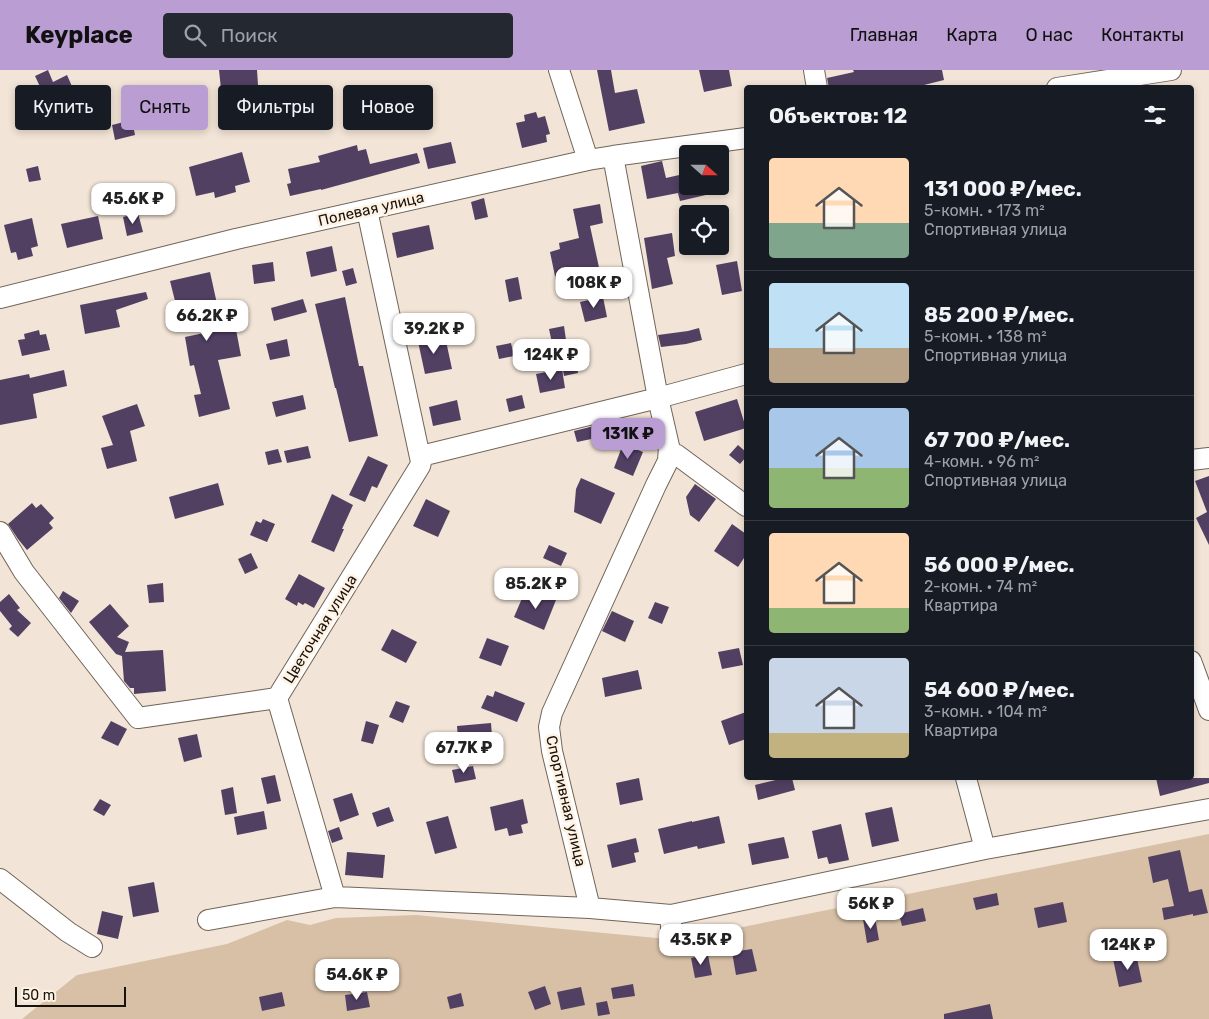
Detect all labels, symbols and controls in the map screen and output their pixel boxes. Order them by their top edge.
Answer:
search box [163,13,513,58]
text: Keyplace [25,21,133,49]
icon: search [181,21,209,49]
text: Поиск [221,24,278,47]
text: Главная [850,24,918,46]
text: Карта [946,24,998,46]
text: О нас [1026,24,1073,46]
text: Контакты [1101,24,1184,46]
chip: Купить [15,85,111,130]
chip: Снять [121,85,208,130]
chip: Фильтры [218,85,333,130]
chip: Новое [343,85,433,130]
icon: filters [1141,101,1169,129]
text: Объектов: 12 [769,103,907,128]
north arrow [679,145,729,195]
map controls [679,145,729,255]
text: 131 000 ₽/мес. [924,176,1082,201]
icon: home [809,178,869,238]
pin: 45.6K ₽ [87,182,179,225]
street label: Полевая улица [316,188,426,230]
text: 45.6K ₽ [102,189,164,208]
text: 5-комн. · 173 m² [924,201,1045,220]
button: locate [679,205,729,255]
text: Спортивная улица [924,220,1067,239]
pin: 108K ₽ [553,266,635,309]
text: 108K ₽ [566,273,622,292]
pin: 66.2K ₽ [161,300,253,342]
text: 85 200 ₽/мес. [924,302,1074,327]
icon: home [809,303,869,363]
text: 66.2K ₽ [176,306,238,325]
pin: 39.2K ₽ [388,312,480,355]
text: 39.2K ₽ [404,319,464,338]
text: 5-комн. · 138 m² [924,327,1047,346]
pin: 124K ₽ [510,338,592,381]
text: 124K ₽ [524,345,578,364]
text: Спортивная улица [924,346,1067,365]
pin: 131K ₽ [587,418,669,460]
text: 131K ₽ [602,424,654,443]
text: 67 700 ₽/мес. [924,427,1070,452]
icon: home [809,428,869,488]
text: 4-комн. · 96 m² [924,452,1039,471]
text: Спортивная улица [924,471,1067,490]
text: 56 000 ₽/мес. [924,552,1075,577]
icon: home [809,553,869,613]
pin: 85.2K ₽ [490,568,582,610]
street label: Цветочная улица [279,571,361,687]
text: 85.2K ₽ [505,574,567,593]
text: 2-комн. · 74 m² [924,577,1037,596]
text: Квартира [924,596,998,615]
text: 54 600 ₽/мес. [924,677,1075,702]
icon: home [809,678,869,738]
text: 3-комн. · 104 m² [924,702,1047,721]
text: Квартира [924,721,998,740]
pin: 67.7K ₽ [418,732,510,774]
street label: Спортивная улица [542,734,590,868]
text: 67.7K ₽ [436,738,492,757]
pin: 56K ₽ [836,888,906,930]
text: 56K ₽ [848,894,894,913]
pin: 43.5K ₽ [655,924,747,966]
pin: 124K ₽ [1087,928,1169,971]
text: 43.5K ₽ [670,930,732,949]
text: 124K ₽ [1101,935,1155,954]
pin: 54.6K ₽ [311,958,403,1001]
text: 54.6K ₽ [326,965,388,984]
scale bar [15,984,126,1007]
text: 50 m [22,987,55,1004]

